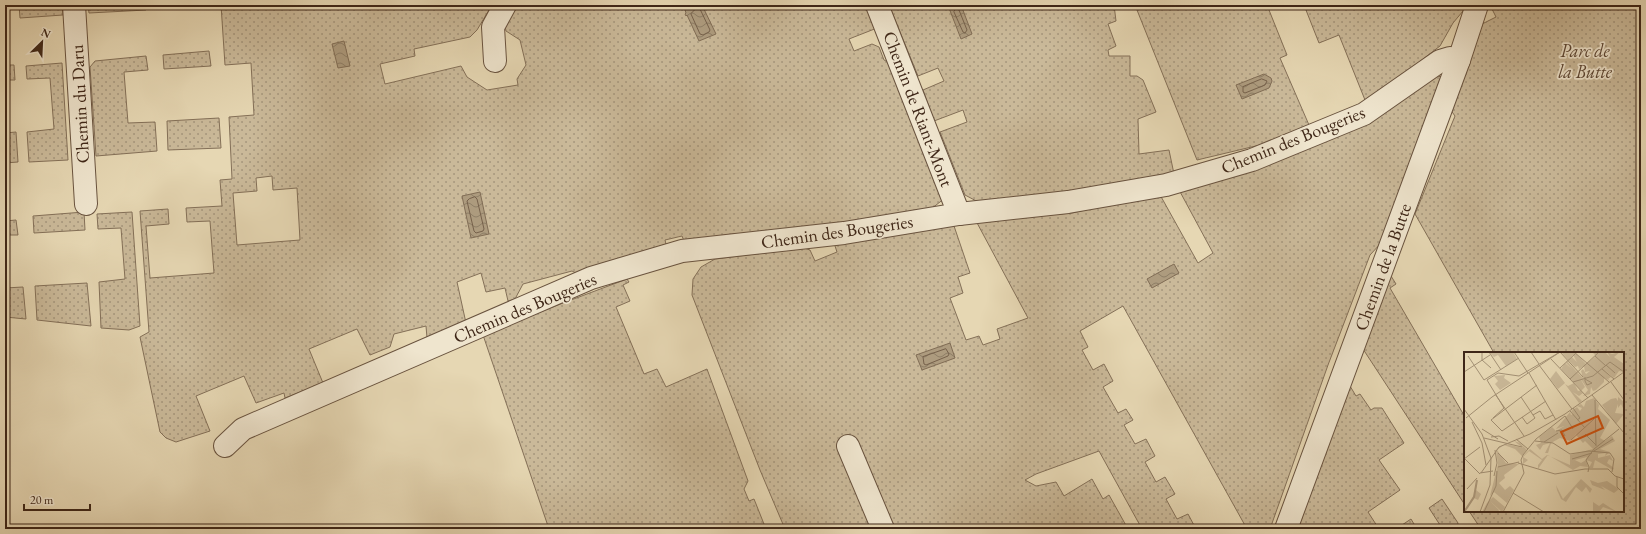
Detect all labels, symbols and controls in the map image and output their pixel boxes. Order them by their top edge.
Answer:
north arrow [22,22,62,62]
text: N [39,25,53,41]
street label: Chemin de Riant-Mont [878,28,959,190]
park label: Parc de la Butte [1558,39,1613,83]
street label: Chemin du Daru [65,43,94,164]
street label: Chemin des Bougeries [1217,100,1368,179]
street label: Chemin de la Butte [1349,200,1416,334]
street label: Chemin des Bougeries [759,209,915,254]
street label: Chemin des Bougeries [450,267,600,348]
inset map [1464,352,1624,512]
scale bar [24,486,90,512]
text: 20 m [30,492,54,508]

